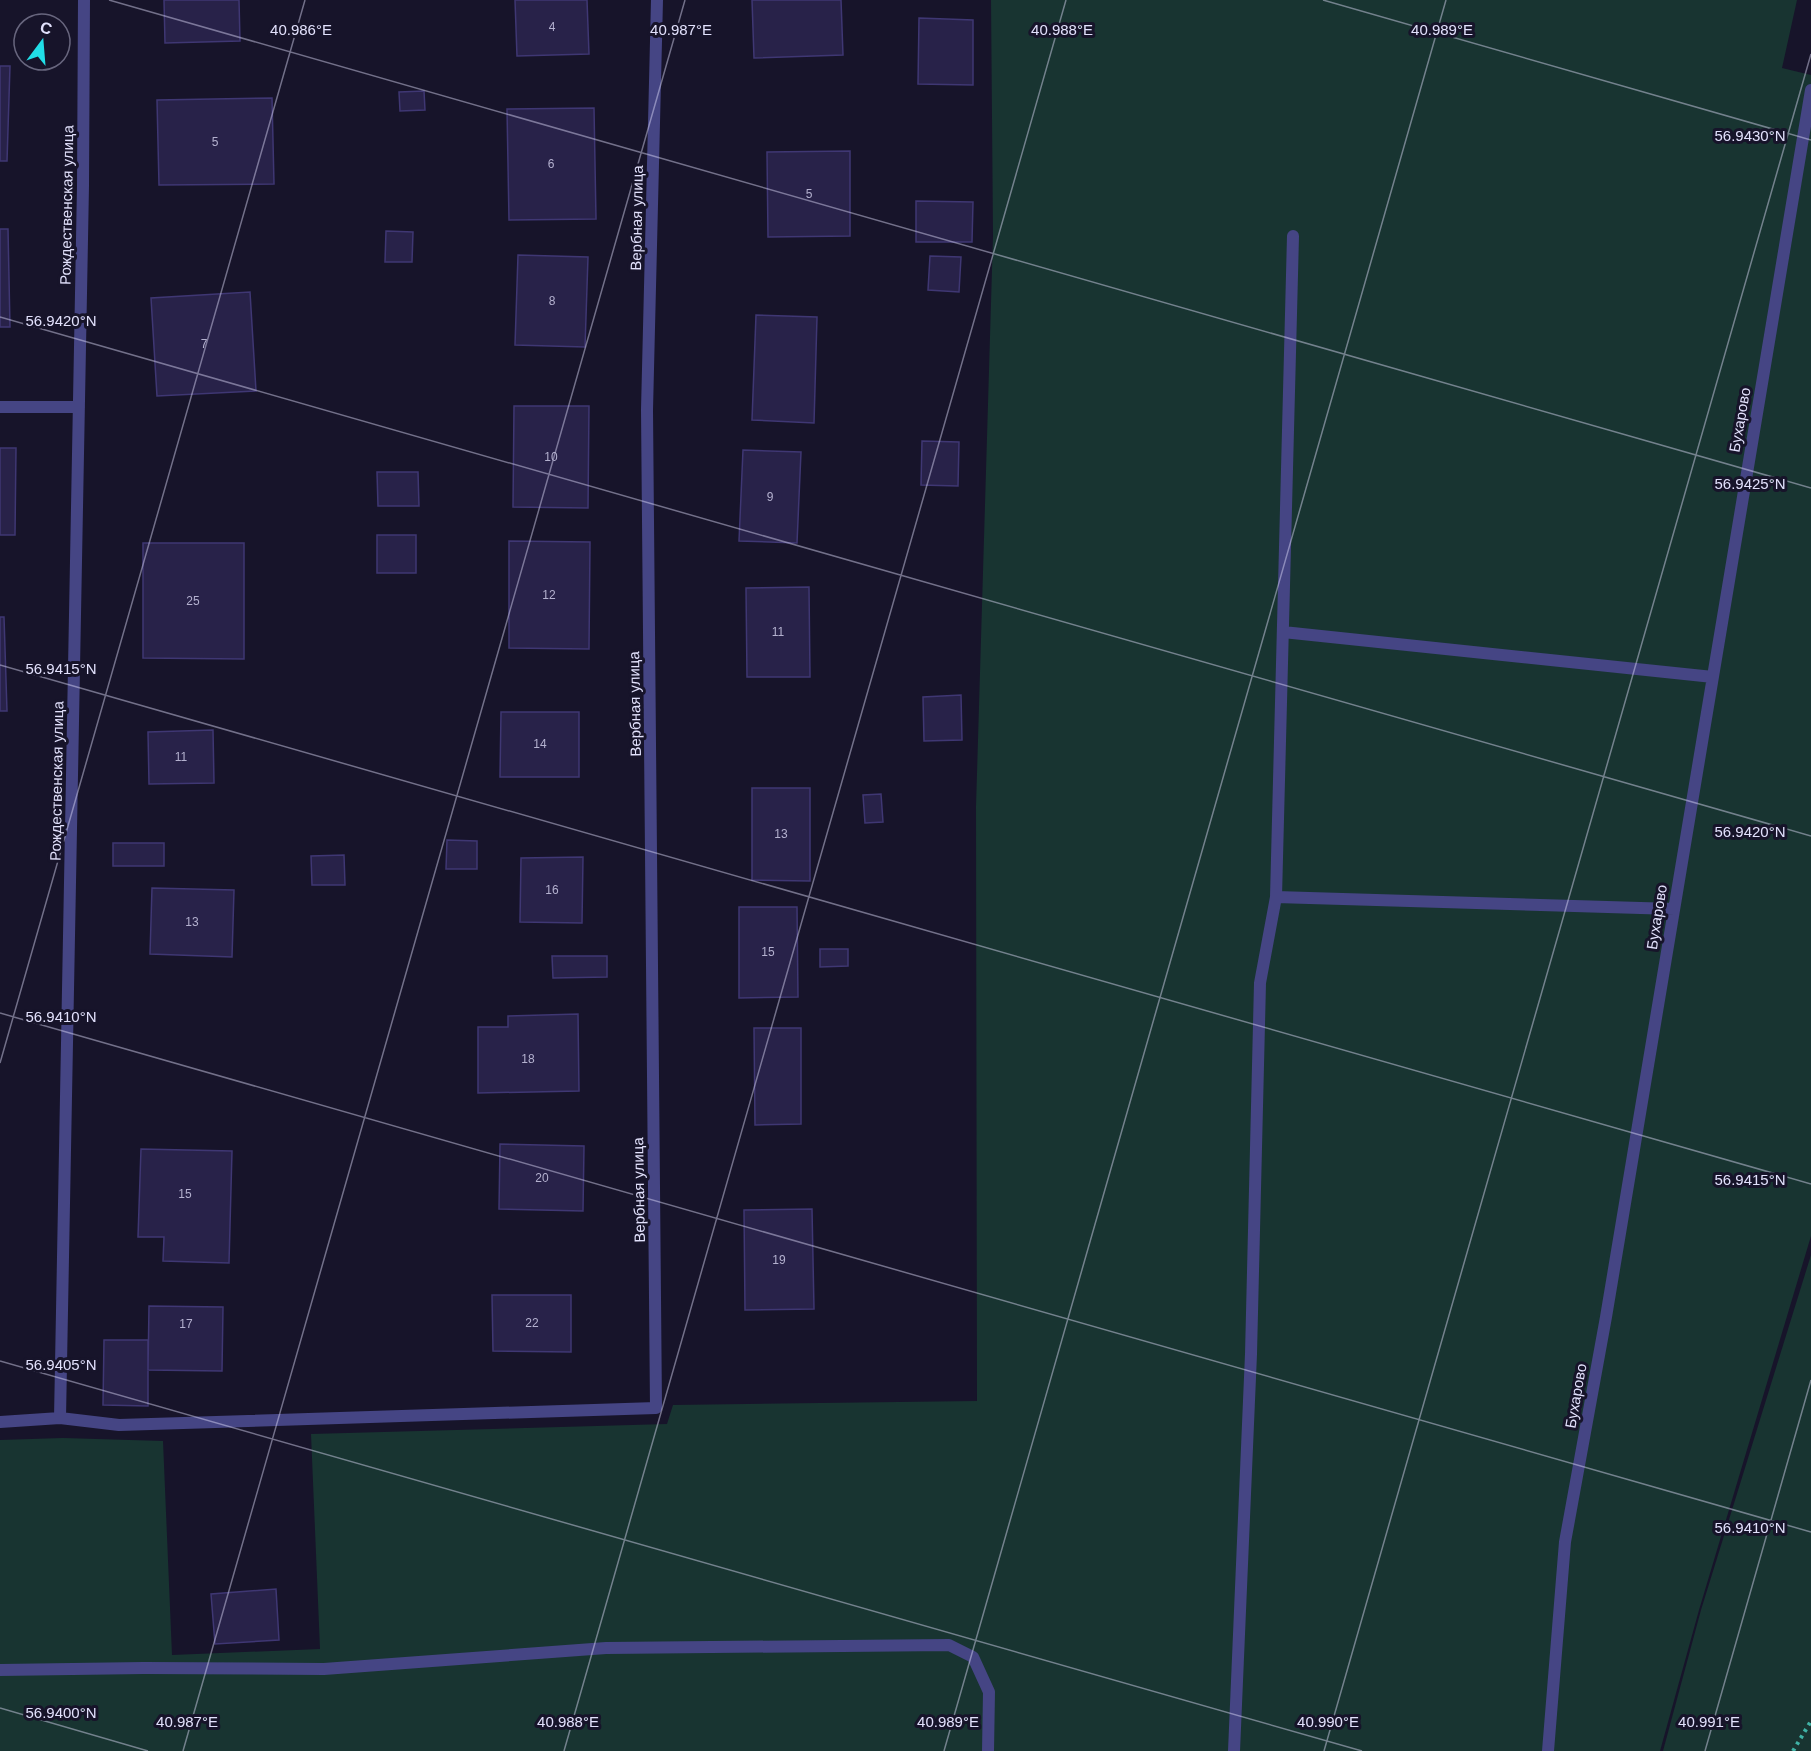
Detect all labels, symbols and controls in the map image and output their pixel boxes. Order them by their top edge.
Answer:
north arrow [12,12,72,72]
text: С [38,18,54,38]
house number: 4 [549,20,556,34]
text: 40.986°E [270,21,332,38]
text: 40.987°E [650,21,712,38]
text: 40.988°E [1031,21,1093,38]
text: 40.989°E [1411,21,1473,38]
street label: Рождественская улица [57,124,76,285]
text: 56.9430°N [1714,127,1786,144]
house number: 5 [212,135,219,149]
house number: 6 [548,157,555,171]
street label: Вербная улица [627,164,646,271]
house number: 5 [806,187,813,201]
house number: 8 [549,294,556,308]
text: 56.9420°N [25,312,97,329]
house number: 7 [201,337,208,351]
street label: Бухарово [1725,386,1754,454]
house number: 10 [544,450,558,464]
text: 56.9425°N [1714,475,1786,492]
house number: 9 [767,490,774,504]
house number: 12 [542,588,556,602]
house number: 25 [186,594,200,608]
house number: 11 [772,625,785,639]
street label: Вербная улица [625,650,644,757]
text: 56.9415°N [25,660,97,677]
street label: Рождественская улица [47,700,66,861]
house number: 14 [533,737,547,751]
house number: 11 [175,750,188,764]
text: 56.9420°N [1714,823,1786,840]
house number: 13 [774,827,788,841]
house number: 16 [545,883,559,897]
street label: Бухарово [1643,883,1670,951]
house number: 13 [185,915,199,929]
house number: 15 [761,945,775,959]
text: 56.9410°N [25,1008,97,1025]
house number: 18 [521,1052,535,1066]
street label: Вербная улица [629,1136,648,1243]
house number: 20 [535,1171,549,1185]
text: 56.9415°N [1714,1171,1786,1188]
house number: 15 [178,1187,192,1201]
house number: 19 [772,1253,786,1267]
house number: 22 [525,1316,539,1330]
house number: 17 [179,1317,193,1331]
text: 56.9405°N [25,1356,97,1373]
street label: Бухарово [1561,1362,1590,1430]
text: 56.9410°N [1714,1519,1786,1536]
text: 56.9400°N [25,1704,97,1721]
text: 40.987°E [156,1713,218,1730]
text: 40.988°E [537,1713,599,1730]
text: 40.989°E [917,1713,979,1730]
text: 40.990°E [1297,1713,1359,1730]
text: 40.991°E [1678,1713,1740,1730]

